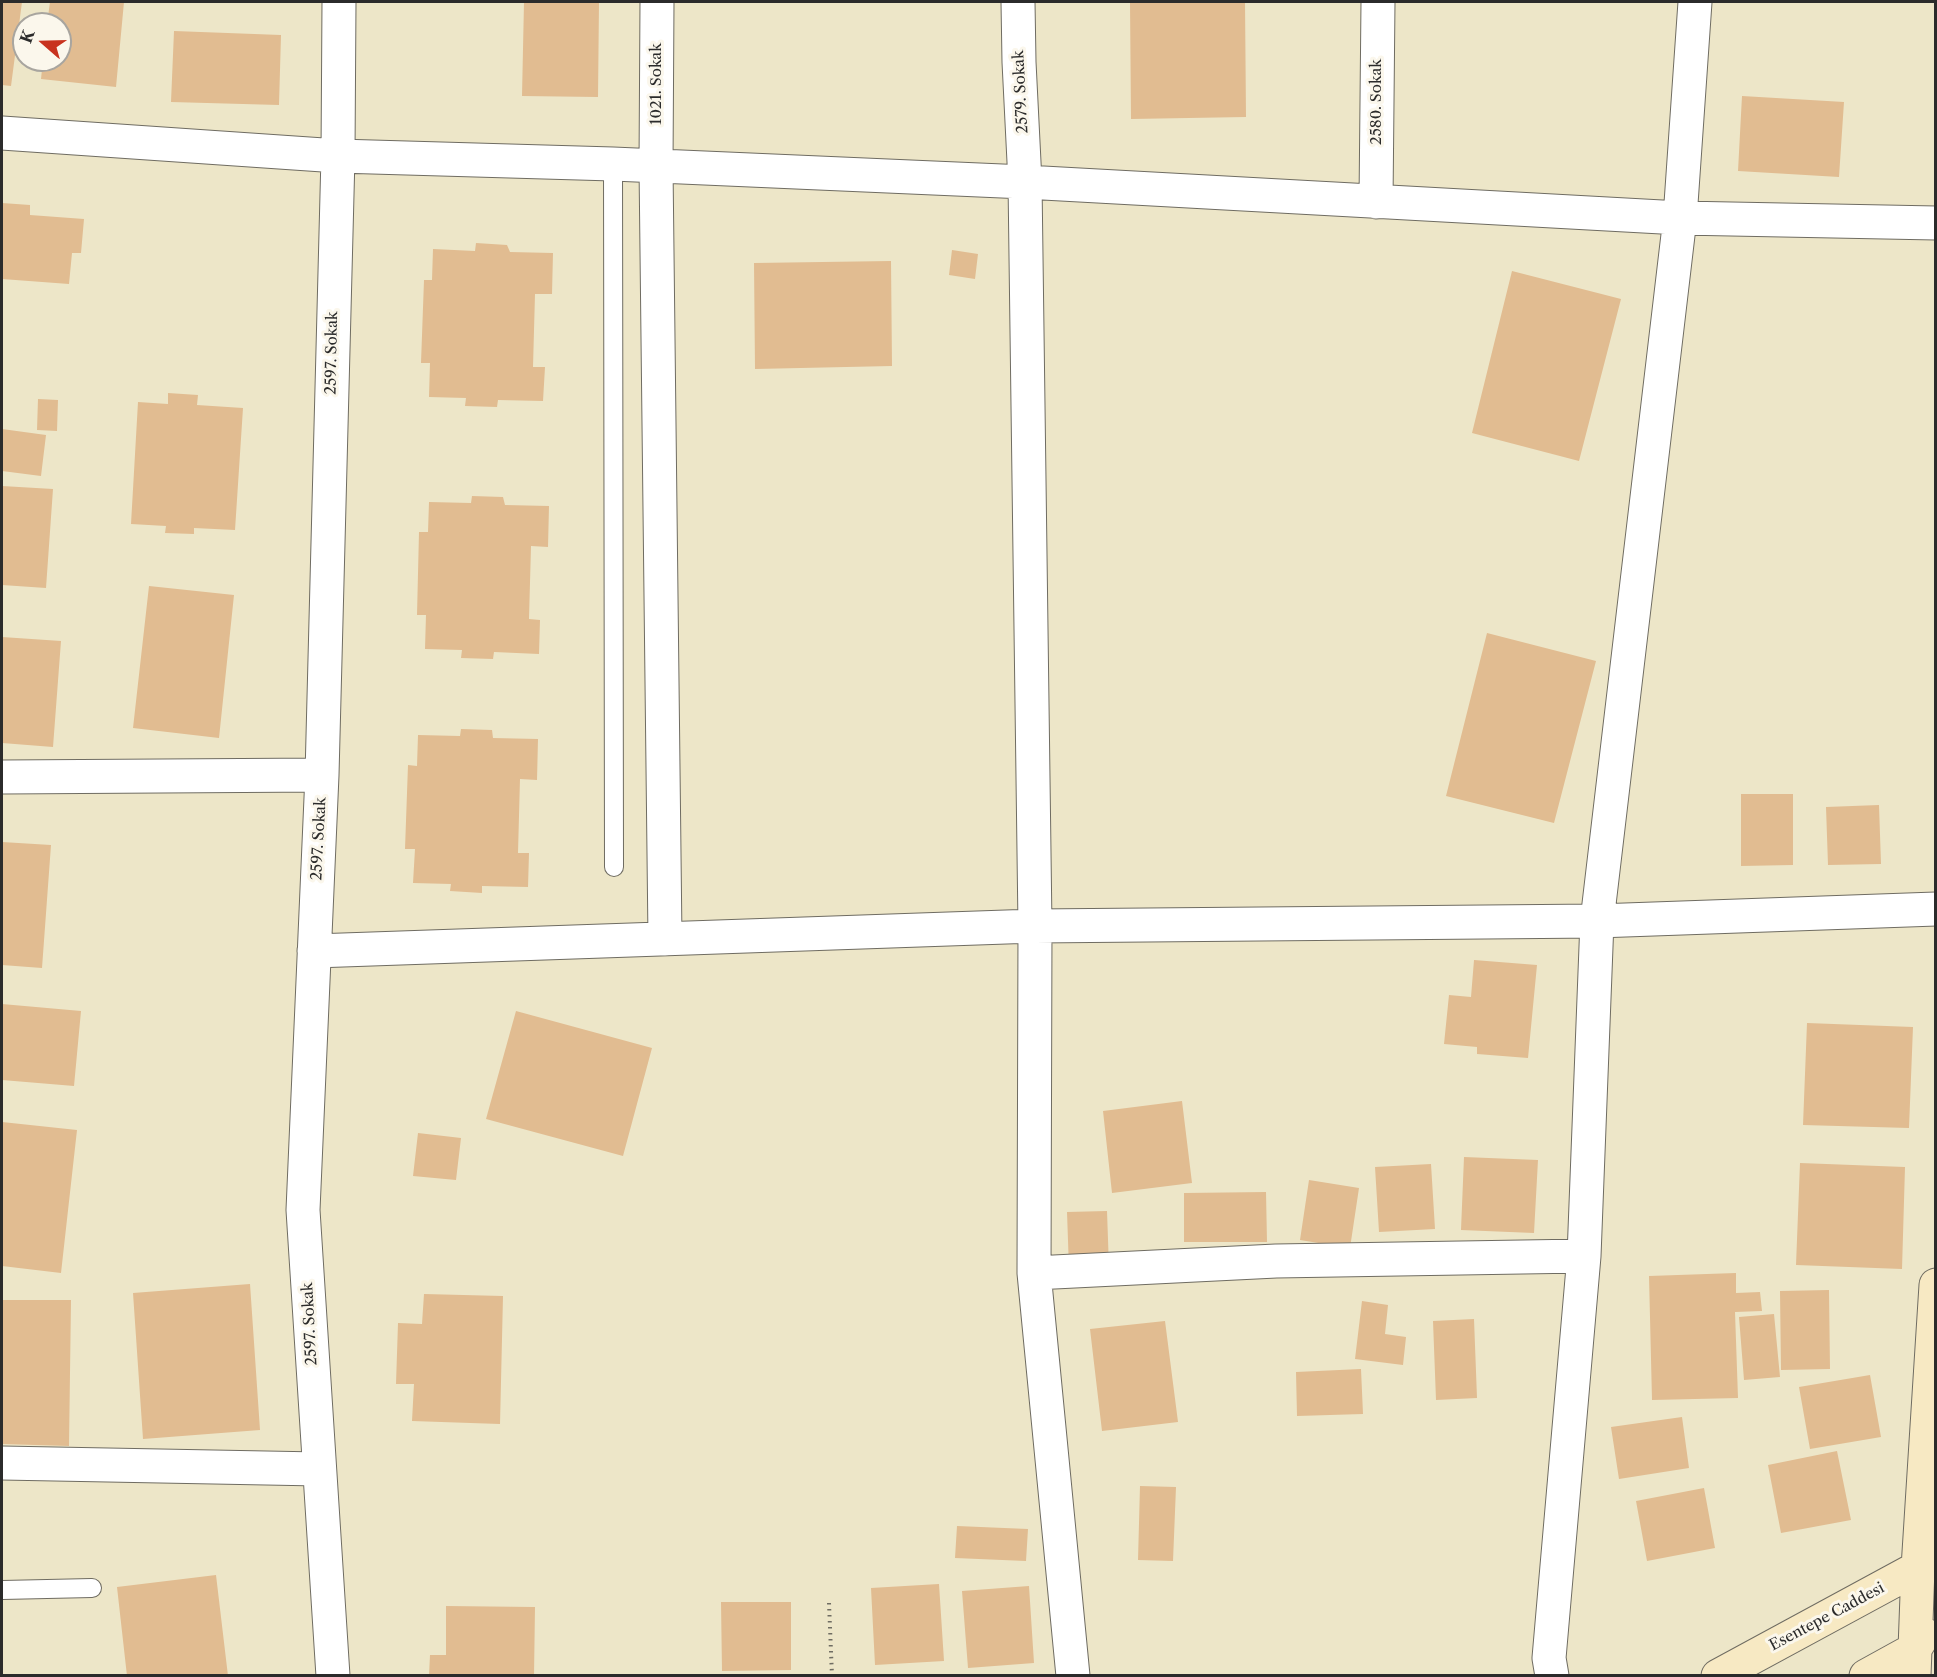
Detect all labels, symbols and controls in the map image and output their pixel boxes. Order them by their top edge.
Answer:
north arrow [12,12,72,72]
text: K [15,27,39,46]
street label: 1021. Sokak [648,43,666,125]
street label: 2579. Sokak [1010,50,1032,134]
street label: 2580. Sokak [1368,59,1386,145]
street label: 2597. Sokak [322,311,342,395]
street label: 2597. Sokak [308,797,330,881]
street label: 2597. Sokak [299,1282,321,1366]
street label: Esentepe Caddesi [1767,1579,1887,1655]

